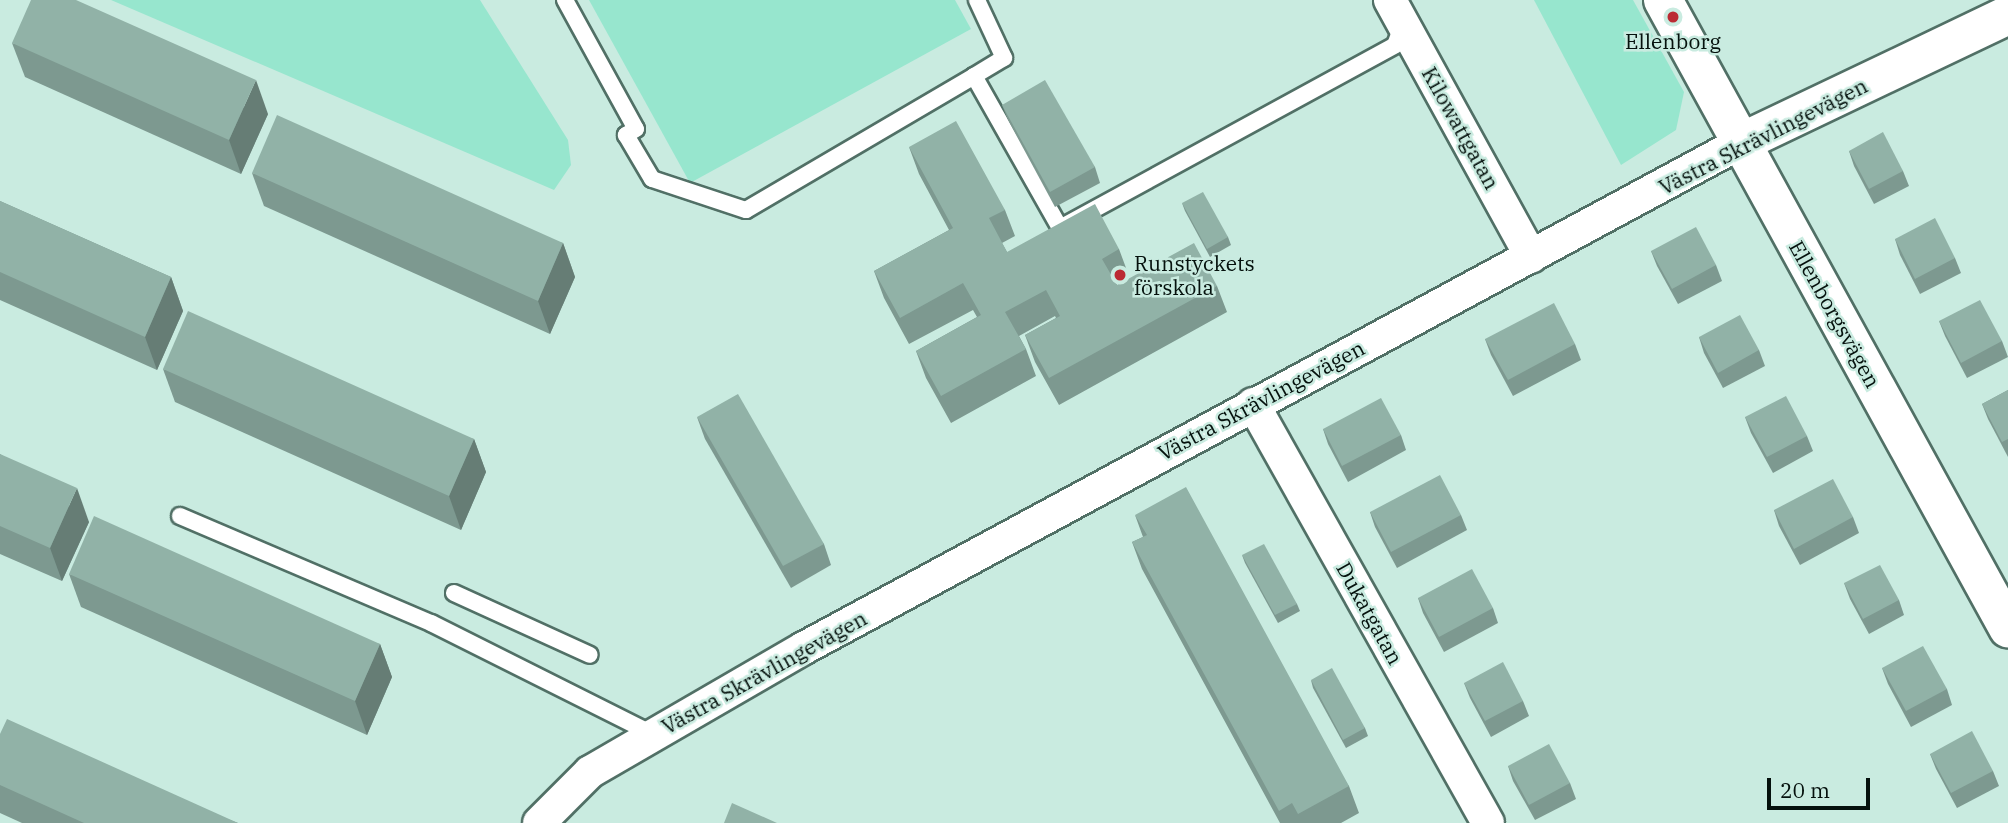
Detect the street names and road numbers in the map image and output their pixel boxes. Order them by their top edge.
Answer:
street label: Kilowattgatan [1417,62,1505,194]
street label: Västra Skrävlingevägen [1655,72,1871,200]
street label: Ellenborgsvägen [1784,236,1886,392]
street label: Västra Skrävlingevägen [1153,335,1369,465]
street label: Dukatgatan [1331,557,1409,669]
street label: Västra Skrävlingevägen [657,605,871,739]

